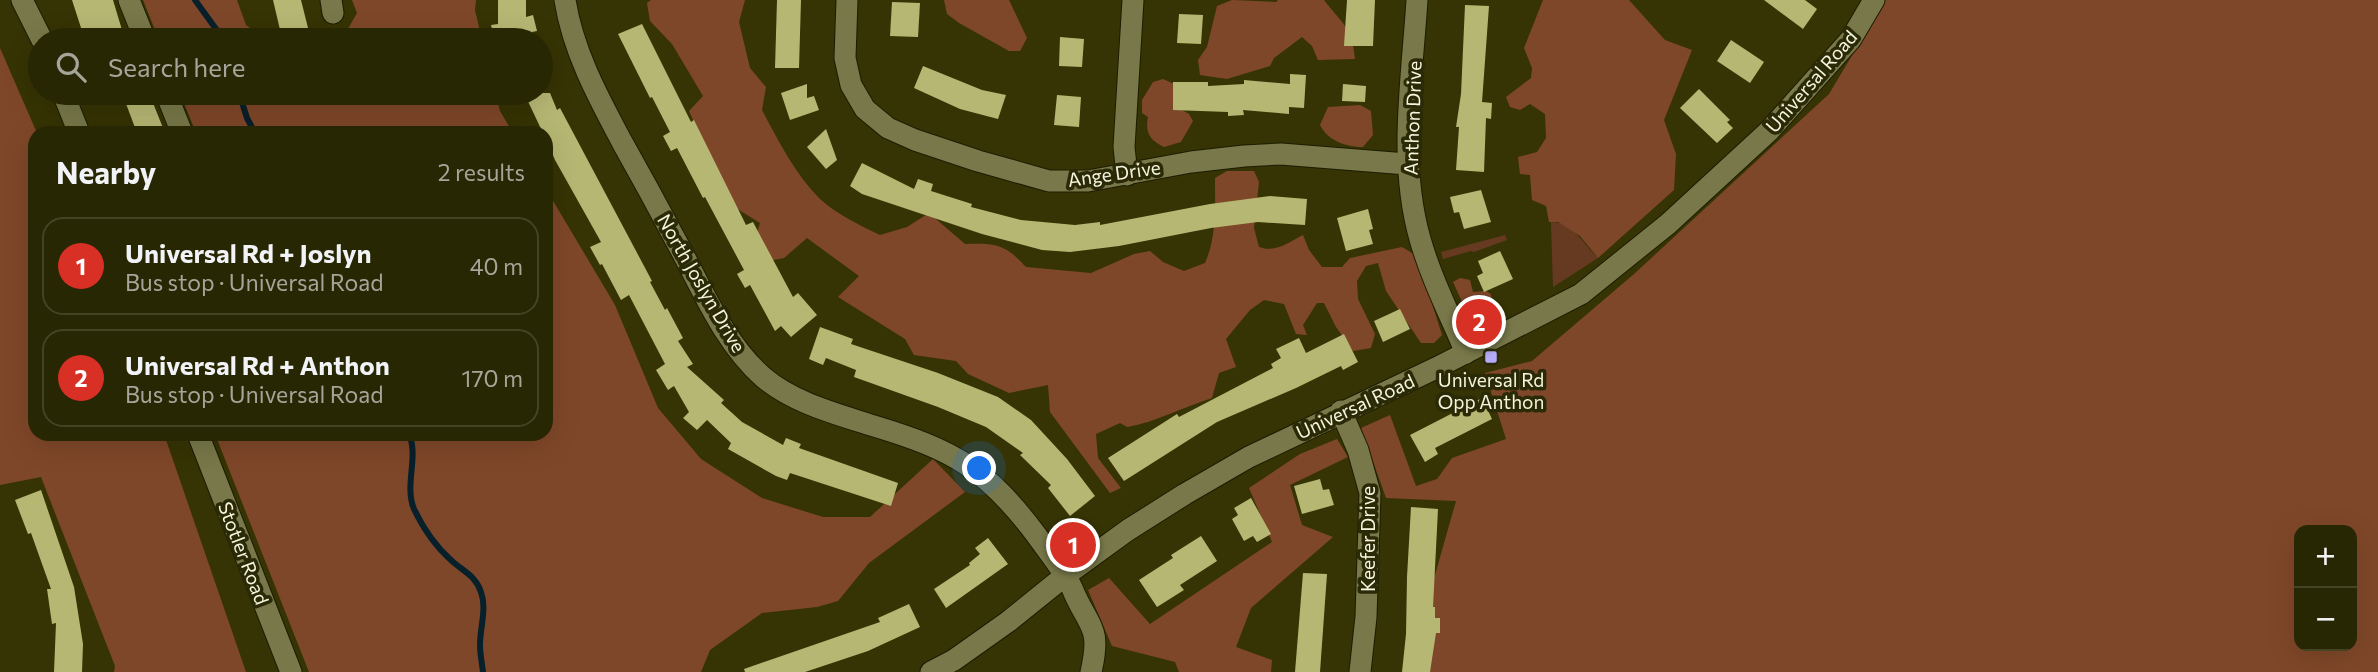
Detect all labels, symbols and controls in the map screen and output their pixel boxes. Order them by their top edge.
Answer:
street label: Universal Road [1760,25,1862,137]
search box [28,28,553,105]
icon: search [52,48,90,86]
text: Search here [108,51,246,82]
street label: Anthon Drive [1399,60,1425,176]
text: Nearby [56,153,156,190]
street label: Ange Drive [1066,155,1162,191]
text: 2 results [438,158,525,186]
street label: North Joslyn Drive [653,210,751,356]
text: Universal Rd + Joslyn [125,237,372,268]
text: 1 [76,252,86,280]
text: 40 m [470,252,523,280]
text: Bus stop · Universal Road [125,268,383,296]
pin: 2 [1456,296,1502,348]
text: Universal Rd + Anthon [125,349,390,380]
marker: Universal Rd Opp Anthon [1483,349,1499,365]
text: 2 [74,364,88,392]
text: 170 m [462,364,523,392]
place label: Universal Rd Opp Anthon [1438,368,1544,413]
street label: Universal Road [1292,369,1418,443]
text: Bus stop · Universal Road [125,380,383,408]
your location [962,451,996,485]
street label: Keefer Drive [1356,486,1379,592]
street label: Stotler Road [214,498,274,608]
pin: 1 [1050,519,1096,571]
map controls [2294,525,2357,651]
button: + [2294,525,2357,588]
button: − [2294,588,2357,651]

